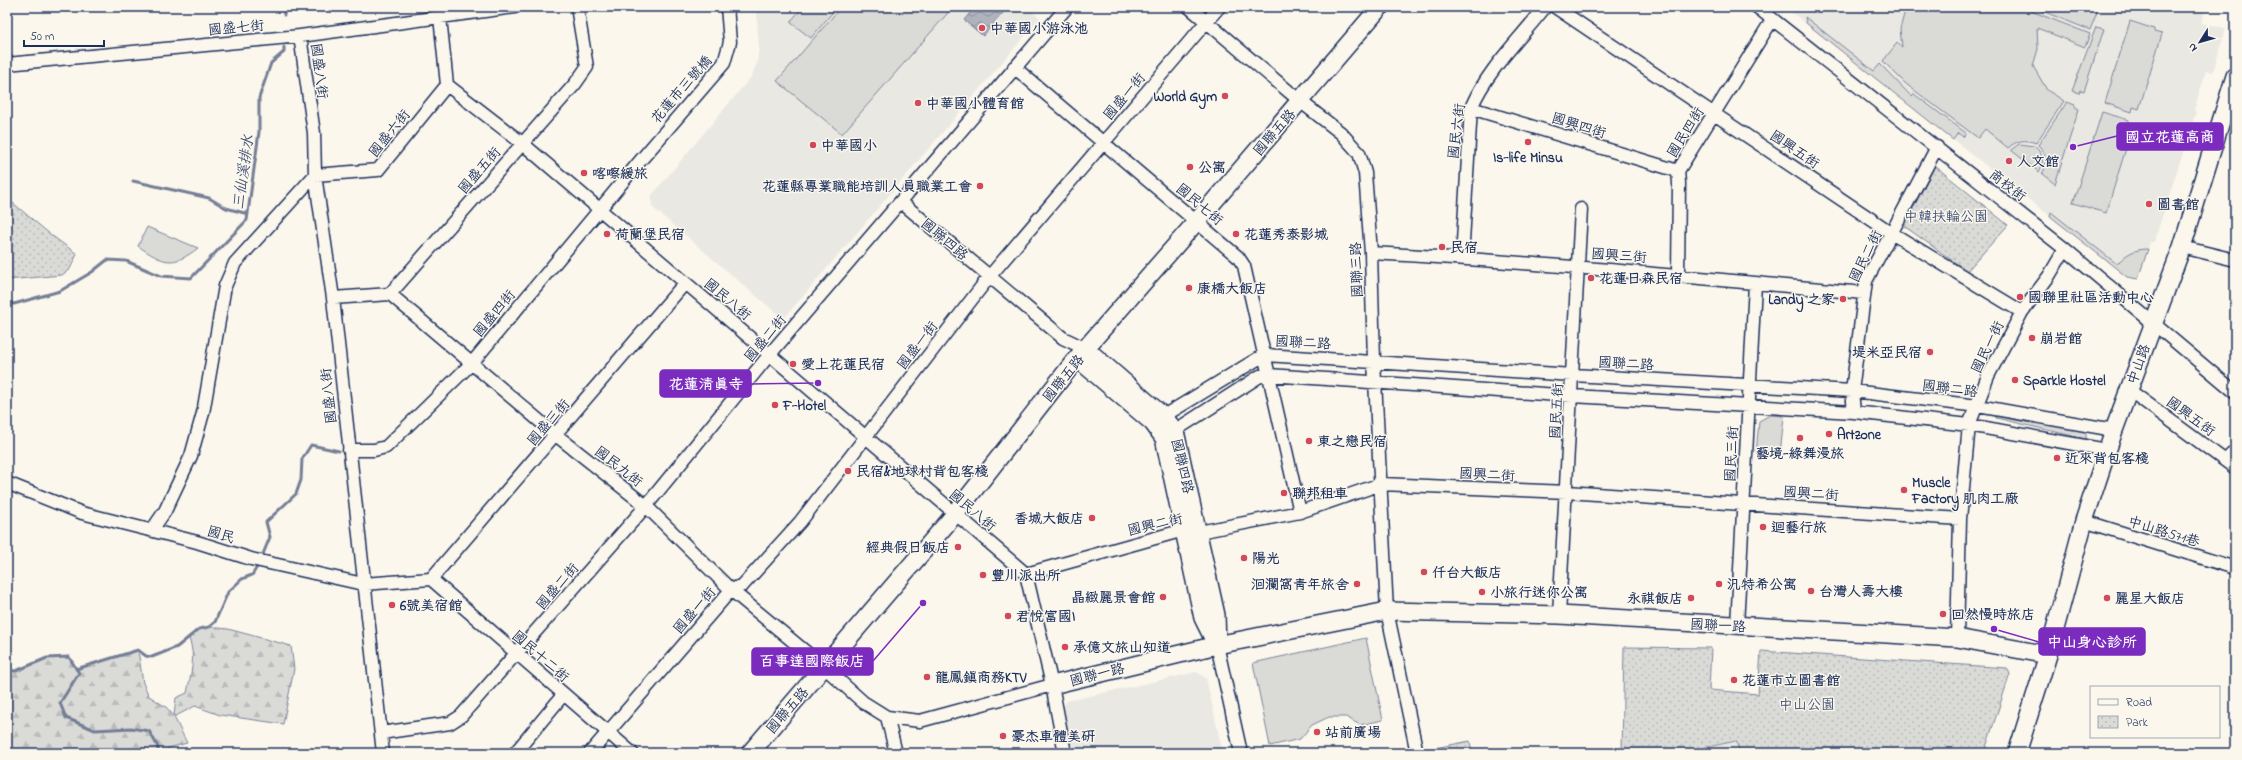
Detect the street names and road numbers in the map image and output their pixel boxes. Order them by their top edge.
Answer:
street label: 國盛七街 [207,16,265,41]
street label: 國盛八街 [305,42,332,100]
street label: 花蓮市三號橋 [647,51,718,129]
street label: 國盛一街 [1099,69,1151,125]
street label: 國民六街 [1444,102,1471,160]
street label: 國民四街 [1663,103,1710,162]
street label: 國聯五路 [1249,105,1301,161]
street label: 國盛六街 [364,106,416,162]
street label: 國興四街 [1549,108,1608,145]
street label: 國興五街 [1765,126,1823,175]
street label: 國盛五街 [454,143,506,199]
street label: 商校街 [1984,165,2030,207]
street label: 國民七街 [1171,179,1227,231]
street label: 國聯四路 [916,214,972,266]
street label: 國民二街 [1845,227,1888,286]
street label: 國聯三路 [1346,242,1369,298]
street label: 國興三街 [1590,244,1648,269]
street label: 國民八街 [699,274,755,326]
street label: 國盛四街 [469,286,521,342]
street label: 國盛二街 [740,311,792,367]
street label: 國盛一街 [893,317,944,374]
street label: 國民一街 [1967,318,2010,377]
street label: 國聯二路 [1274,332,1331,355]
street label: 中山路 [2122,341,2156,388]
street label: 國聯五路 [1038,351,1090,407]
street label: 國聯二路 [1597,353,1654,376]
street label: 國盛八街 [316,367,343,425]
street label: 國聯二路 [1921,376,1979,403]
street label: 國民五街 [1546,383,1569,440]
street label: 國興五街 [2161,392,2219,442]
street label: 國盛三街 [523,395,575,451]
street label: 國民三街 [1721,426,1744,483]
street label: 國聯四路 [1165,437,1198,496]
street label: 國民九街 [590,442,647,493]
street label: 國興二街 [1458,464,1515,487]
street label: 國興二街 [1782,482,1840,507]
street label: 國民八街 [944,485,1000,537]
street label: 國興二街 [1126,509,1185,542]
street label: 中山路571巷 [2125,512,2203,554]
street label: 國民 [204,521,237,550]
street label: 國盛二街 [532,559,584,615]
street label: 國盛一街 [669,583,721,639]
street label: 國聯一路 [1689,615,1746,638]
street label: 國民十二街 [507,626,573,688]
street label: 國聯一路 [1068,658,1127,692]
street label: 國聯五路 [762,683,814,739]

